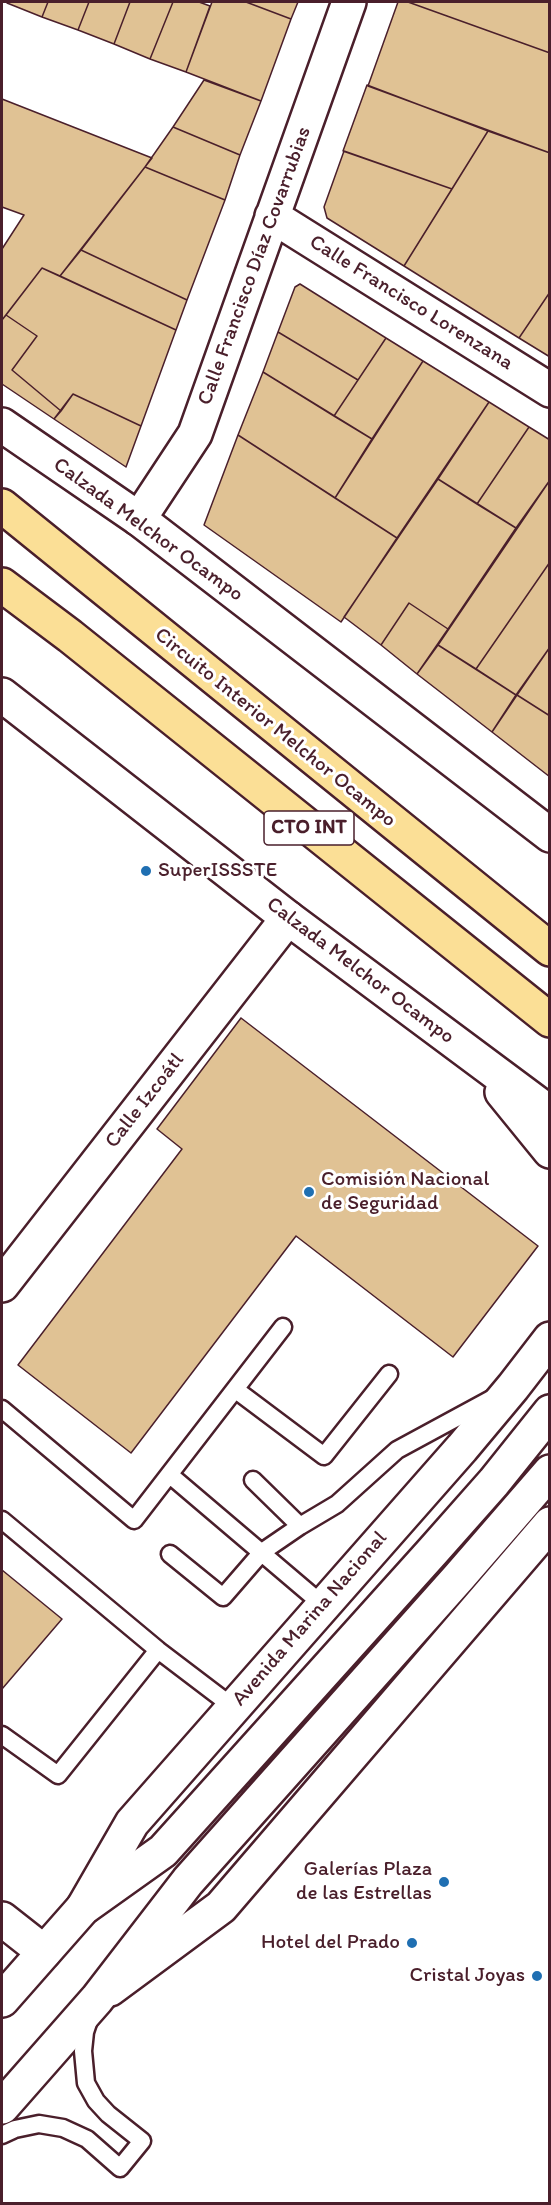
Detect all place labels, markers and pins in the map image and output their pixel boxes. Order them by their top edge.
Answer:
place label: SuperISSSTE [158,858,277,884]
marker: SuperISSSTE [139,864,153,878]
place label: Comisión Nacional de Seguridad [321,1167,489,1217]
marker: Comisión Nacional de Seguridad [302,1185,316,1199]
place label: Galerías Plaza de las Estrellas [296,1857,432,1907]
marker: Galerías Plaza de las Estrellas [437,1875,451,1889]
place label: Hotel del Prado [261,1930,400,1956]
marker: Hotel del Prado [405,1936,419,1950]
place label: Cristal Joyas [410,1963,525,1989]
marker: Cristal Joyas [530,1969,544,1983]

